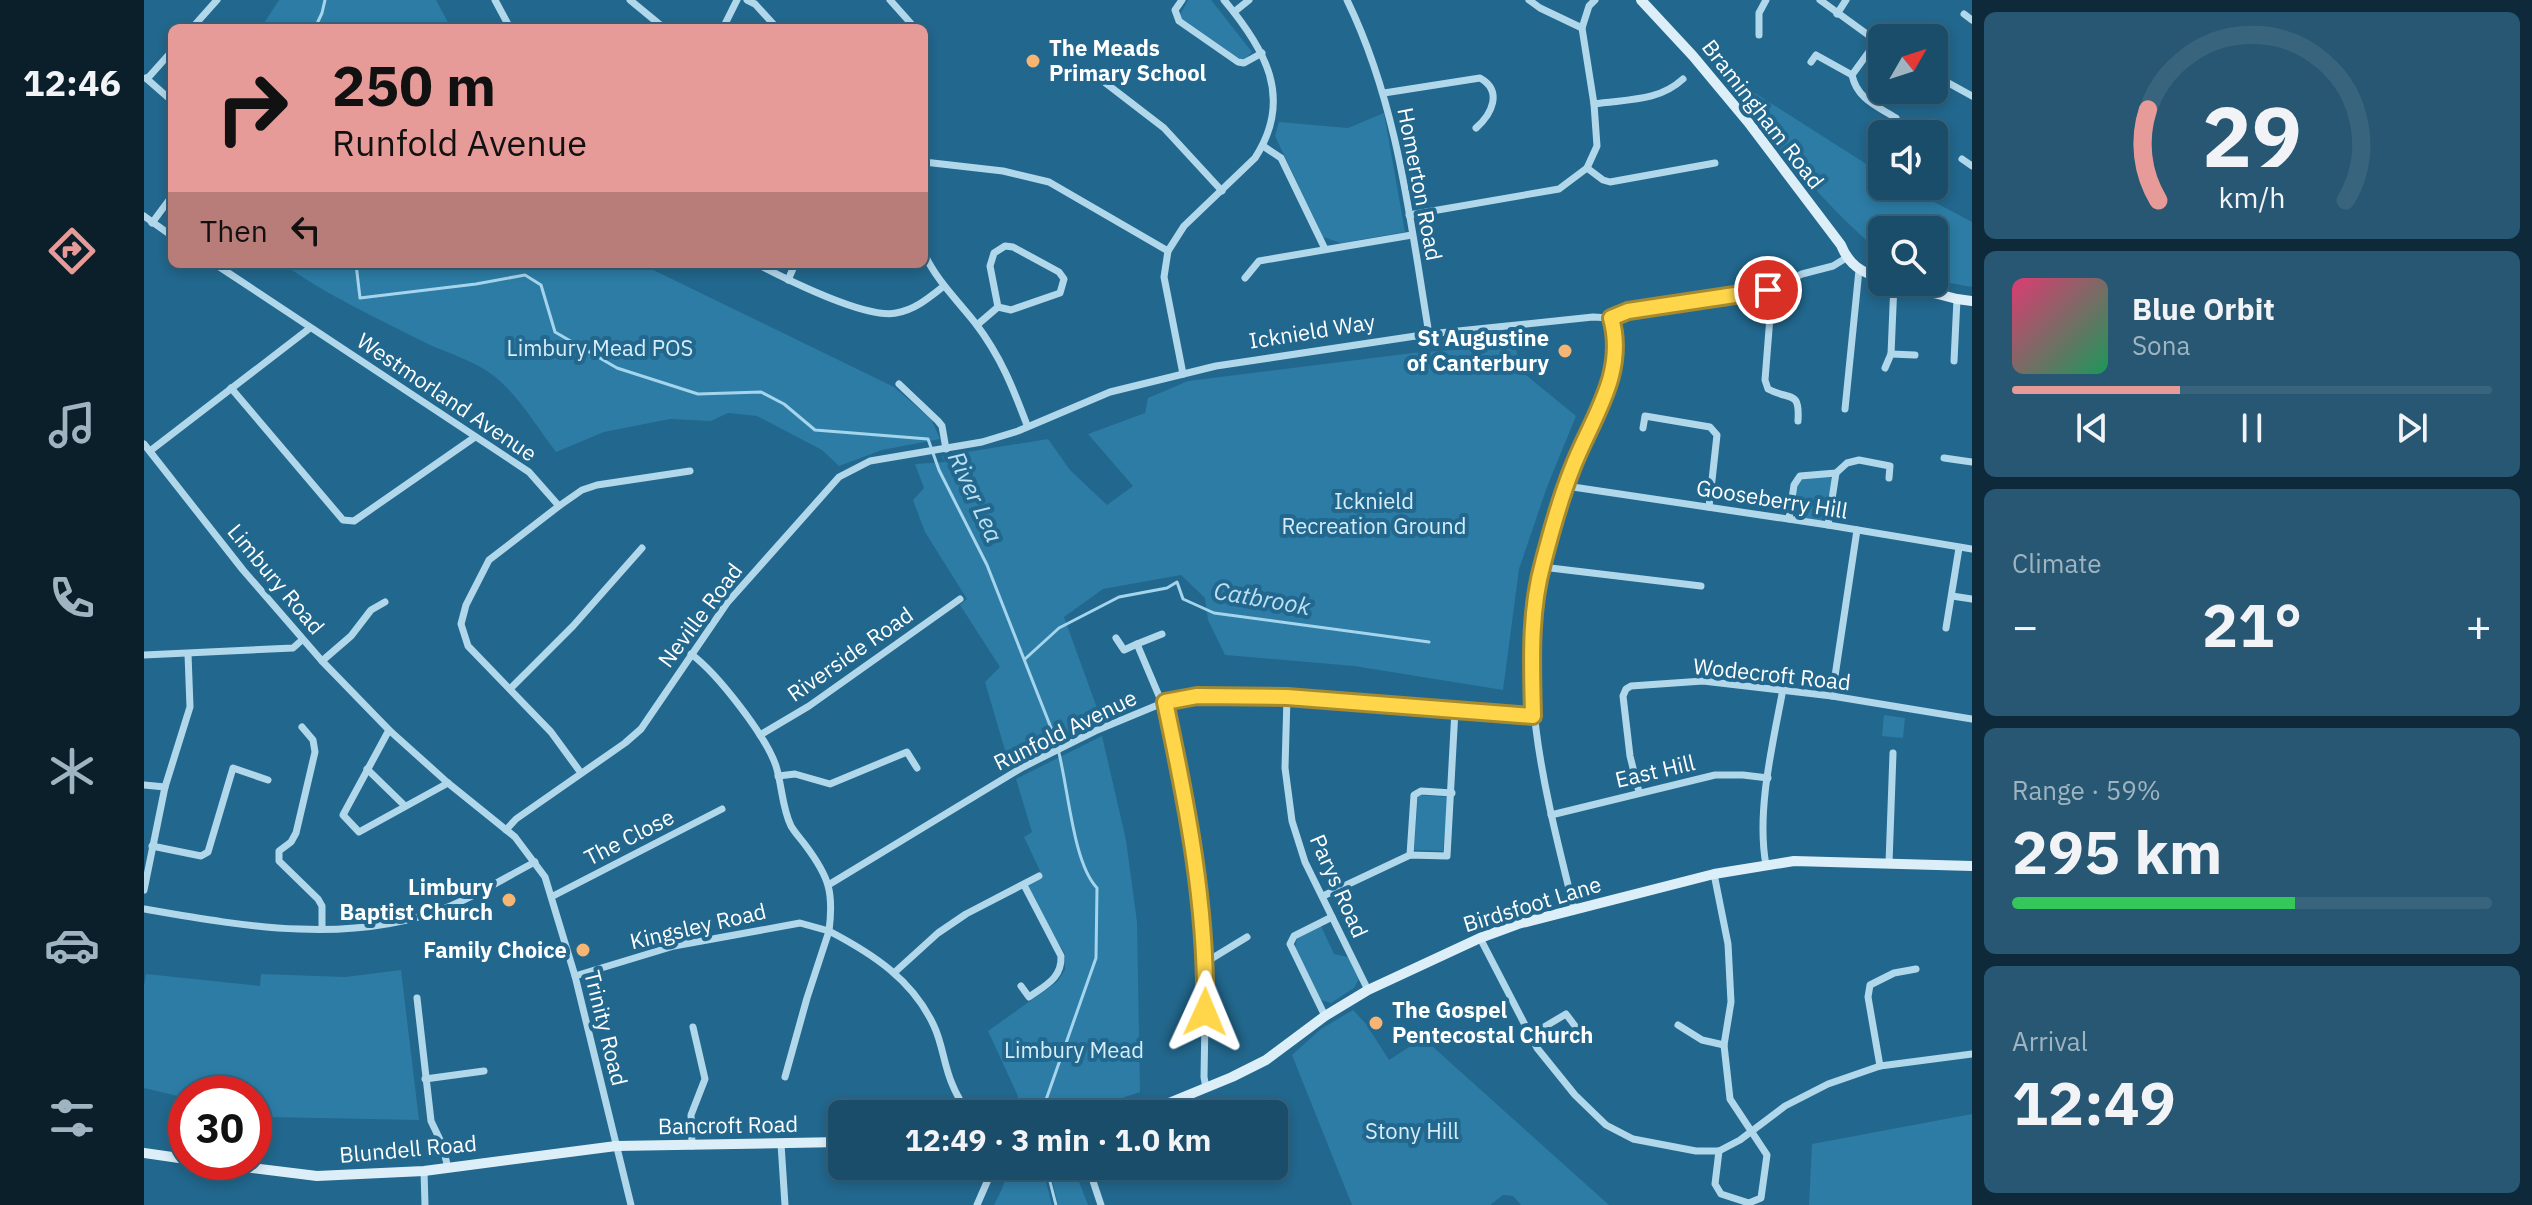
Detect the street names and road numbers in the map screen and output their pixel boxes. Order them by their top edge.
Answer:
street label: Bramingham Road [1696,33,1831,194]
street label: Homerton Road [1391,105,1450,263]
street label: Icknield Way [1247,306,1377,355]
street label: Westmorland Avenue [352,326,543,468]
street label: Gooseberry Hill [1694,472,1850,525]
street label: Limbury Road [222,517,331,640]
street label: Neville Road [651,557,748,673]
street label: Riverside Road [781,599,918,708]
street label: Wodecroft Road [1692,651,1852,696]
street label: Runfold Avenue [988,682,1141,777]
street label: East Hill [1612,747,1698,794]
street label: The Close [579,802,679,872]
street label: Parys Road [1304,829,1375,942]
street label: Birdsfoot Lane [1459,869,1605,938]
street label: Kingsley Road [627,896,769,955]
street label: Trinity Road [578,967,635,1088]
street label: Bancroft Road [658,1109,798,1140]
street label: Blundell Road [338,1128,478,1169]

